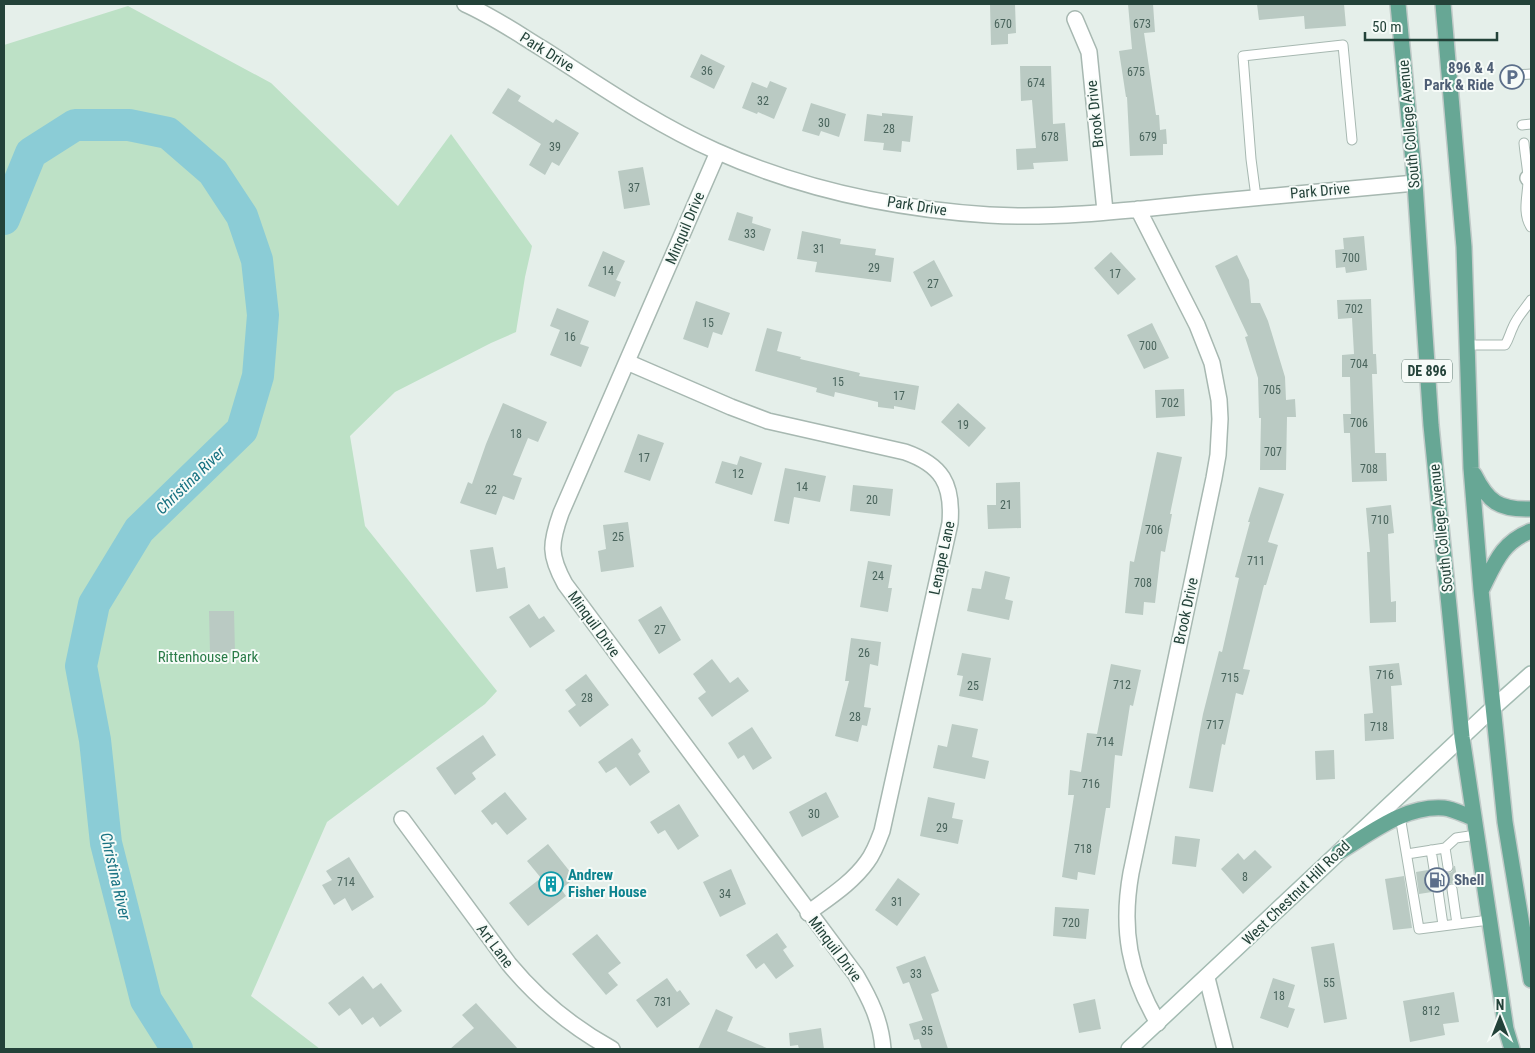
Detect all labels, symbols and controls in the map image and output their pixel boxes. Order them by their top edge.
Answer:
scale bar [1365,10,1498,42]
house number: 670 [994,17,1012,31]
house number: 673 [1133,17,1151,31]
text: 50 m [1372,18,1402,36]
street label: Park Drive [517,28,577,76]
street label: South College Avenue [1394,59,1424,189]
place label: 896 & 4 Park & Ride [1424,59,1494,94]
house number: 36 [701,64,713,78]
parking icon: 896 & 4 Park & Ride [1499,64,1525,90]
house number: 675 [1127,65,1145,79]
house number: 674 [1027,76,1045,90]
street label: Brook Drive [1083,79,1107,149]
house number: 32 [757,94,769,108]
house number: 30 [818,116,830,130]
house number: 28 [883,122,895,136]
house number: 678 [1041,130,1059,144]
house number: 679 [1139,130,1157,144]
house number: 39 [549,140,561,154]
street label: Park Drive [1289,179,1351,203]
house number: 37 [628,181,640,195]
street label: Minquil Drive [662,189,708,267]
street label: Park Drive [886,192,948,220]
house number: 33 [744,227,756,241]
house number: 31 [813,242,825,256]
house number: 700 [1342,251,1360,265]
house number: 29 [868,261,880,275]
house number: 14 [602,264,614,278]
house number: 17 [1109,267,1121,281]
house number: 27 [927,277,939,291]
house number: 702 [1345,302,1363,316]
house number: 15 [702,316,714,330]
house number: 16 [564,330,576,344]
house number: 700 [1139,339,1157,353]
house number: 704 [1350,357,1368,371]
road number: DE 896 [1402,360,1452,382]
house number: 15 [832,375,844,389]
house number: 705 [1263,383,1281,397]
house number: 17 [893,389,905,403]
house number: 702 [1161,396,1179,410]
house number: 706 [1350,416,1368,430]
house number: 19 [957,418,969,432]
house number: 18 [510,427,522,441]
water label: Christina River [152,442,230,518]
house number: 707 [1264,445,1282,459]
house number: 17 [638,451,650,465]
house number: 708 [1360,462,1378,476]
street label: South College Avenue [1425,463,1457,593]
house number: 12 [732,467,744,481]
house number: 14 [796,480,808,494]
house number: 22 [485,483,497,497]
house number: 20 [866,493,878,507]
house number: 21 [1000,498,1012,512]
house number: 710 [1371,513,1389,527]
street label: Lenape Lane [925,519,959,597]
house number: 706 [1145,523,1163,537]
house number: 25 [612,530,624,544]
house number: 711 [1247,554,1265,568]
house number: 24 [872,569,884,583]
house number: 708 [1134,576,1152,590]
street label: Brook Drive [1170,576,1202,646]
street label: Minquil Drive [564,588,624,660]
house number: 27 [654,623,666,637]
house number: 26 [858,646,870,660]
park label: Rittenhouse Park [158,648,259,666]
house number: 716 [1376,668,1394,682]
house number: 715 [1221,671,1239,685]
house number: 712 [1113,678,1131,692]
house number: 25 [967,679,979,693]
house number: 28 [581,691,593,705]
house number: 28 [849,710,861,724]
house number: 717 [1206,718,1224,732]
house number: 718 [1370,720,1388,734]
house number: 714 [1096,735,1114,749]
house number: 716 [1082,777,1100,791]
house number: 30 [808,807,820,821]
house number: 29 [936,821,948,835]
water label: Christina River [96,831,135,923]
street label: West Chestnut Hill Road [1238,837,1354,949]
house number: 718 [1074,842,1092,856]
place label: Andrew Fisher House [568,866,647,901]
fuel station icon: Shell [1424,867,1450,893]
house number: 8 [1242,870,1248,884]
building icon: Andrew Fisher House [538,871,564,897]
place label: Shell [1454,871,1484,889]
house number: 714 [337,875,355,889]
house number: 34 [719,887,731,901]
house number: 31 [891,895,903,909]
street label: Minquil Drive [805,913,865,985]
house number: 720 [1062,916,1080,930]
street label: Art Lane [473,921,517,971]
house number: 33 [910,967,922,981]
house number: 55 [1323,976,1335,990]
house number: 18 [1273,989,1285,1003]
north arrow [1475,993,1525,1043]
house number: 731 [654,995,672,1009]
text: N [1496,997,1504,1013]
house number: 812 [1422,1004,1440,1018]
house number: 35 [921,1024,933,1038]

